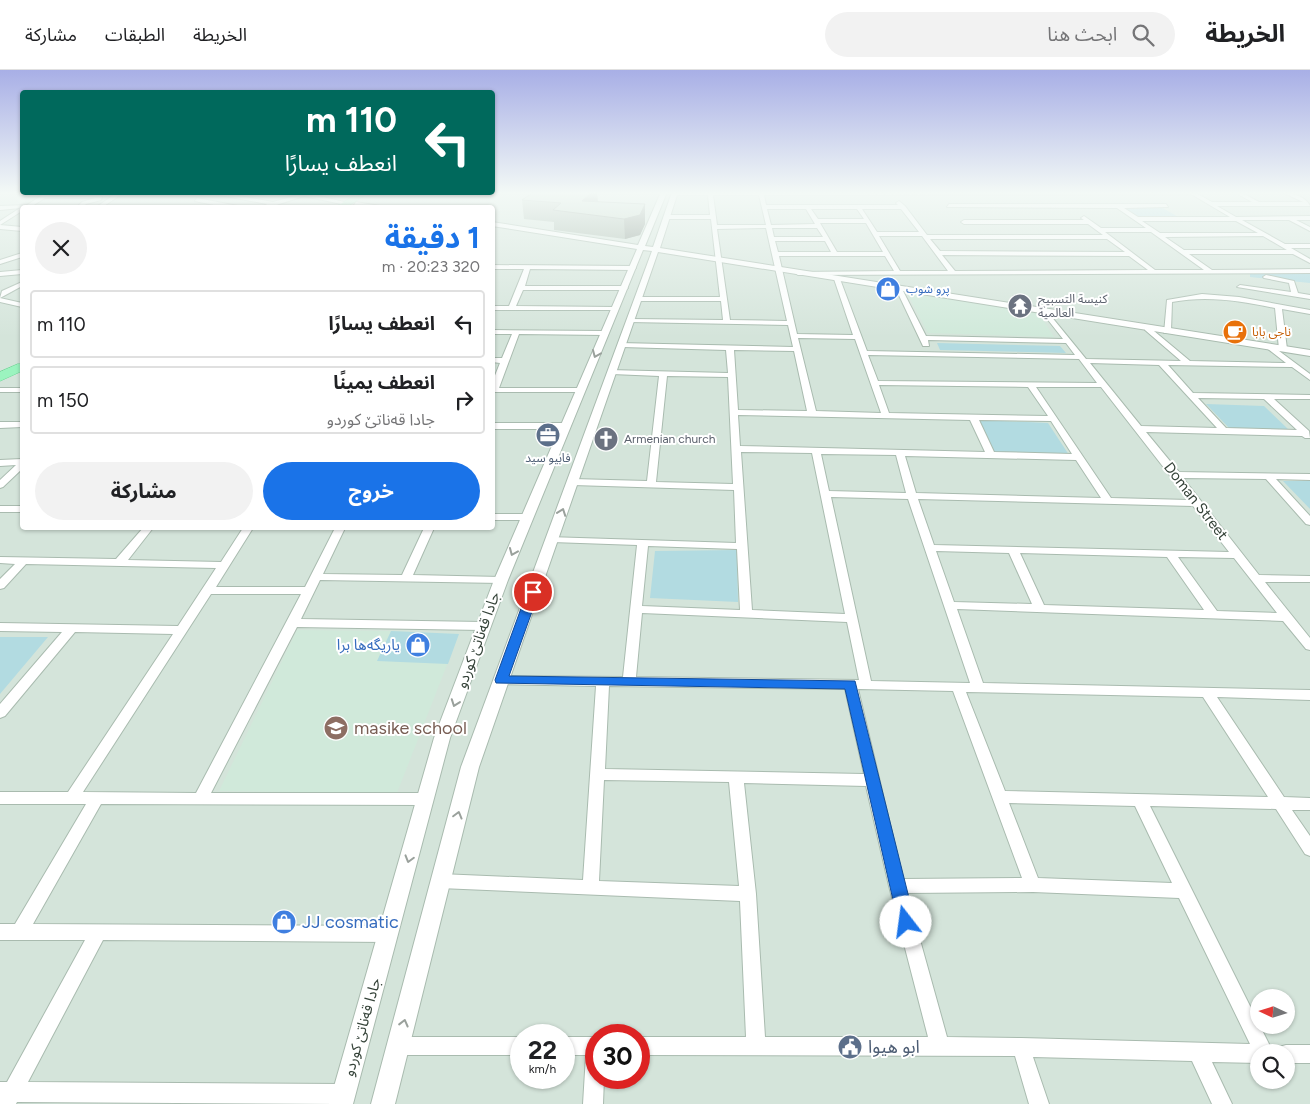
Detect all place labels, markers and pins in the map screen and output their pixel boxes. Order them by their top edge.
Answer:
shop icon: پرو شوب [875,276,901,302]
place label: پرو شوب [906,282,950,297]
place label: كنيسة التسبيح العالمية [1038,292,1109,320]
temple icon: كنيسة التسبيح العالمية [1007,293,1033,319]
cafe icon: ناجى بابا [1222,319,1248,345]
place label: ناجى بابا [1252,325,1291,339]
office icon: فابيو سيد [535,422,561,448]
church icon: Armenian church [593,426,619,452]
place label: Armenian church [624,432,716,446]
place label: فابيو سيد [525,451,571,465]
pin [512,571,554,613]
shop icon: یاریگەھا برا [405,632,431,658]
place label: یاریگەھا برا [337,636,400,654]
school or university icon: masike school [323,715,349,741]
place label: masike school [354,717,467,739]
shop icon: JJ cosmatic [271,909,297,935]
place label: JJ cosmatic [302,911,399,933]
public building icon: ابو هيوا [837,1034,863,1060]
place label: ابو هيوا [868,1036,920,1058]

